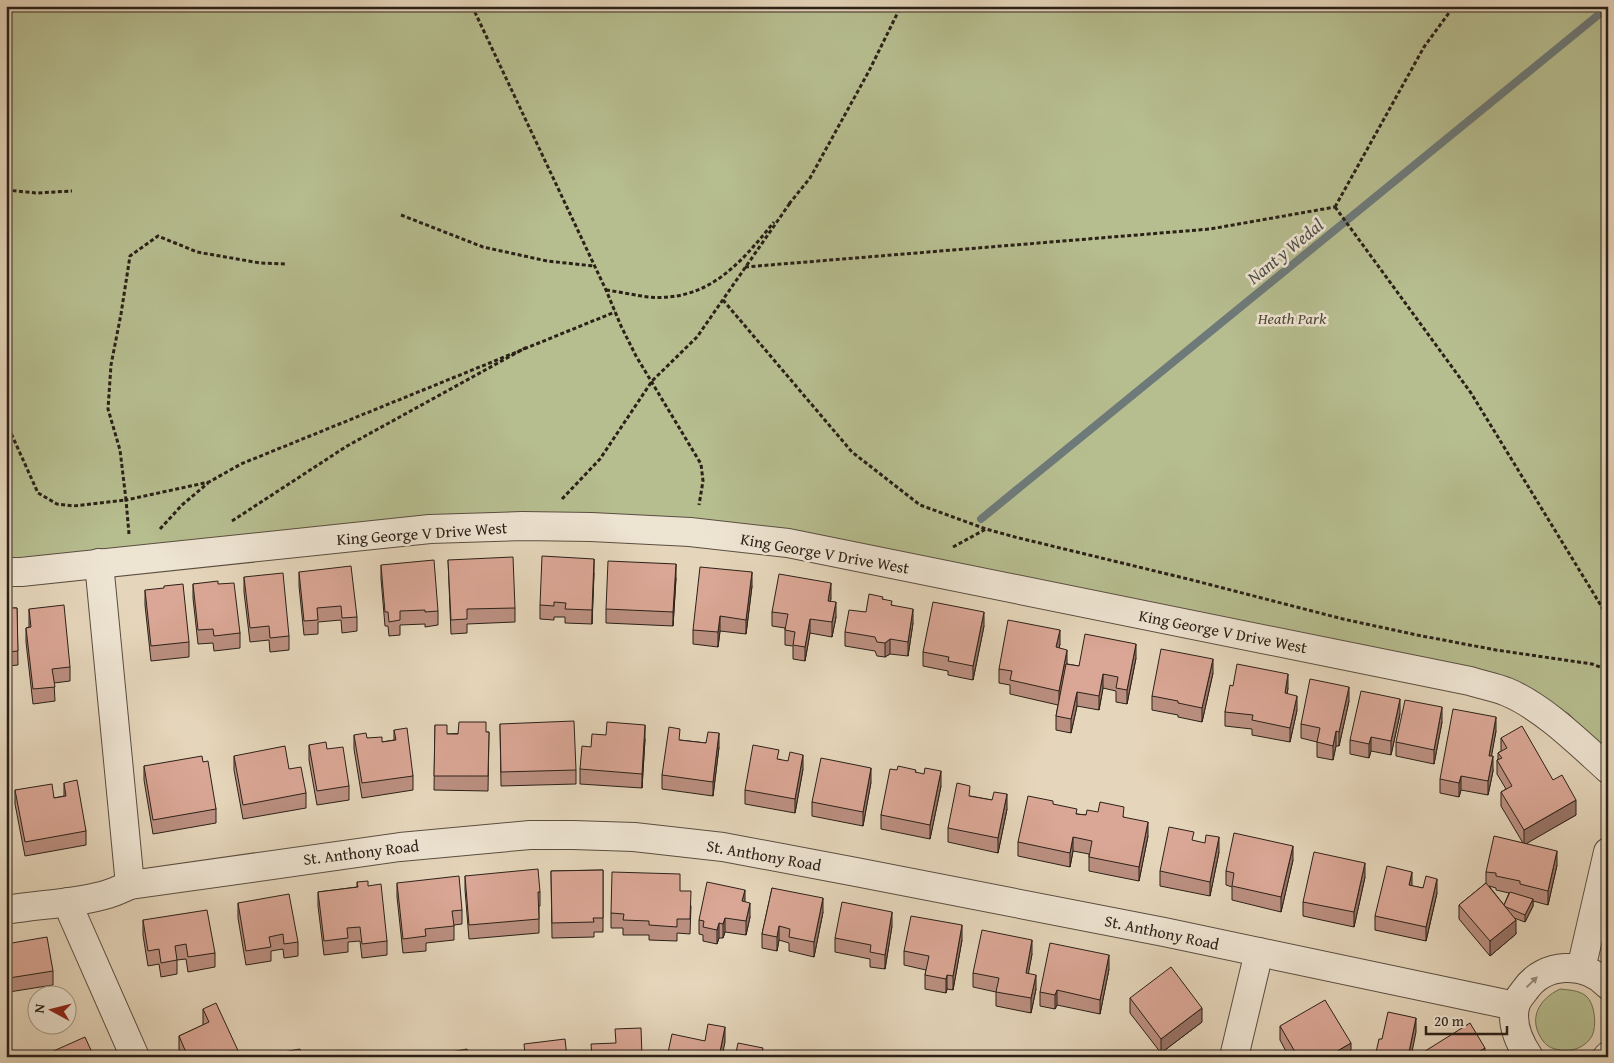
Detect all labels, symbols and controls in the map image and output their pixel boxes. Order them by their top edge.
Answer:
water label: Nant y Wedal [1240,211,1330,291]
park label: Heath Park [1257,306,1327,330]
street label: King George V Drive West [336,515,508,551]
street label: King George V Drive West [739,526,912,580]
street label: King George V Drive West [1137,603,1310,659]
street label: St. Anthony Road [302,833,421,871]
street label: St. Anthony Road [705,833,824,877]
street label: St. Anthony Road [1103,908,1222,956]
one-way arrow [1526,976,1538,988]
north arrow [28,986,78,1036]
text: N [29,1002,50,1014]
scale bar [1426,1003,1508,1035]
text: 20 m [1434,1010,1465,1031]

